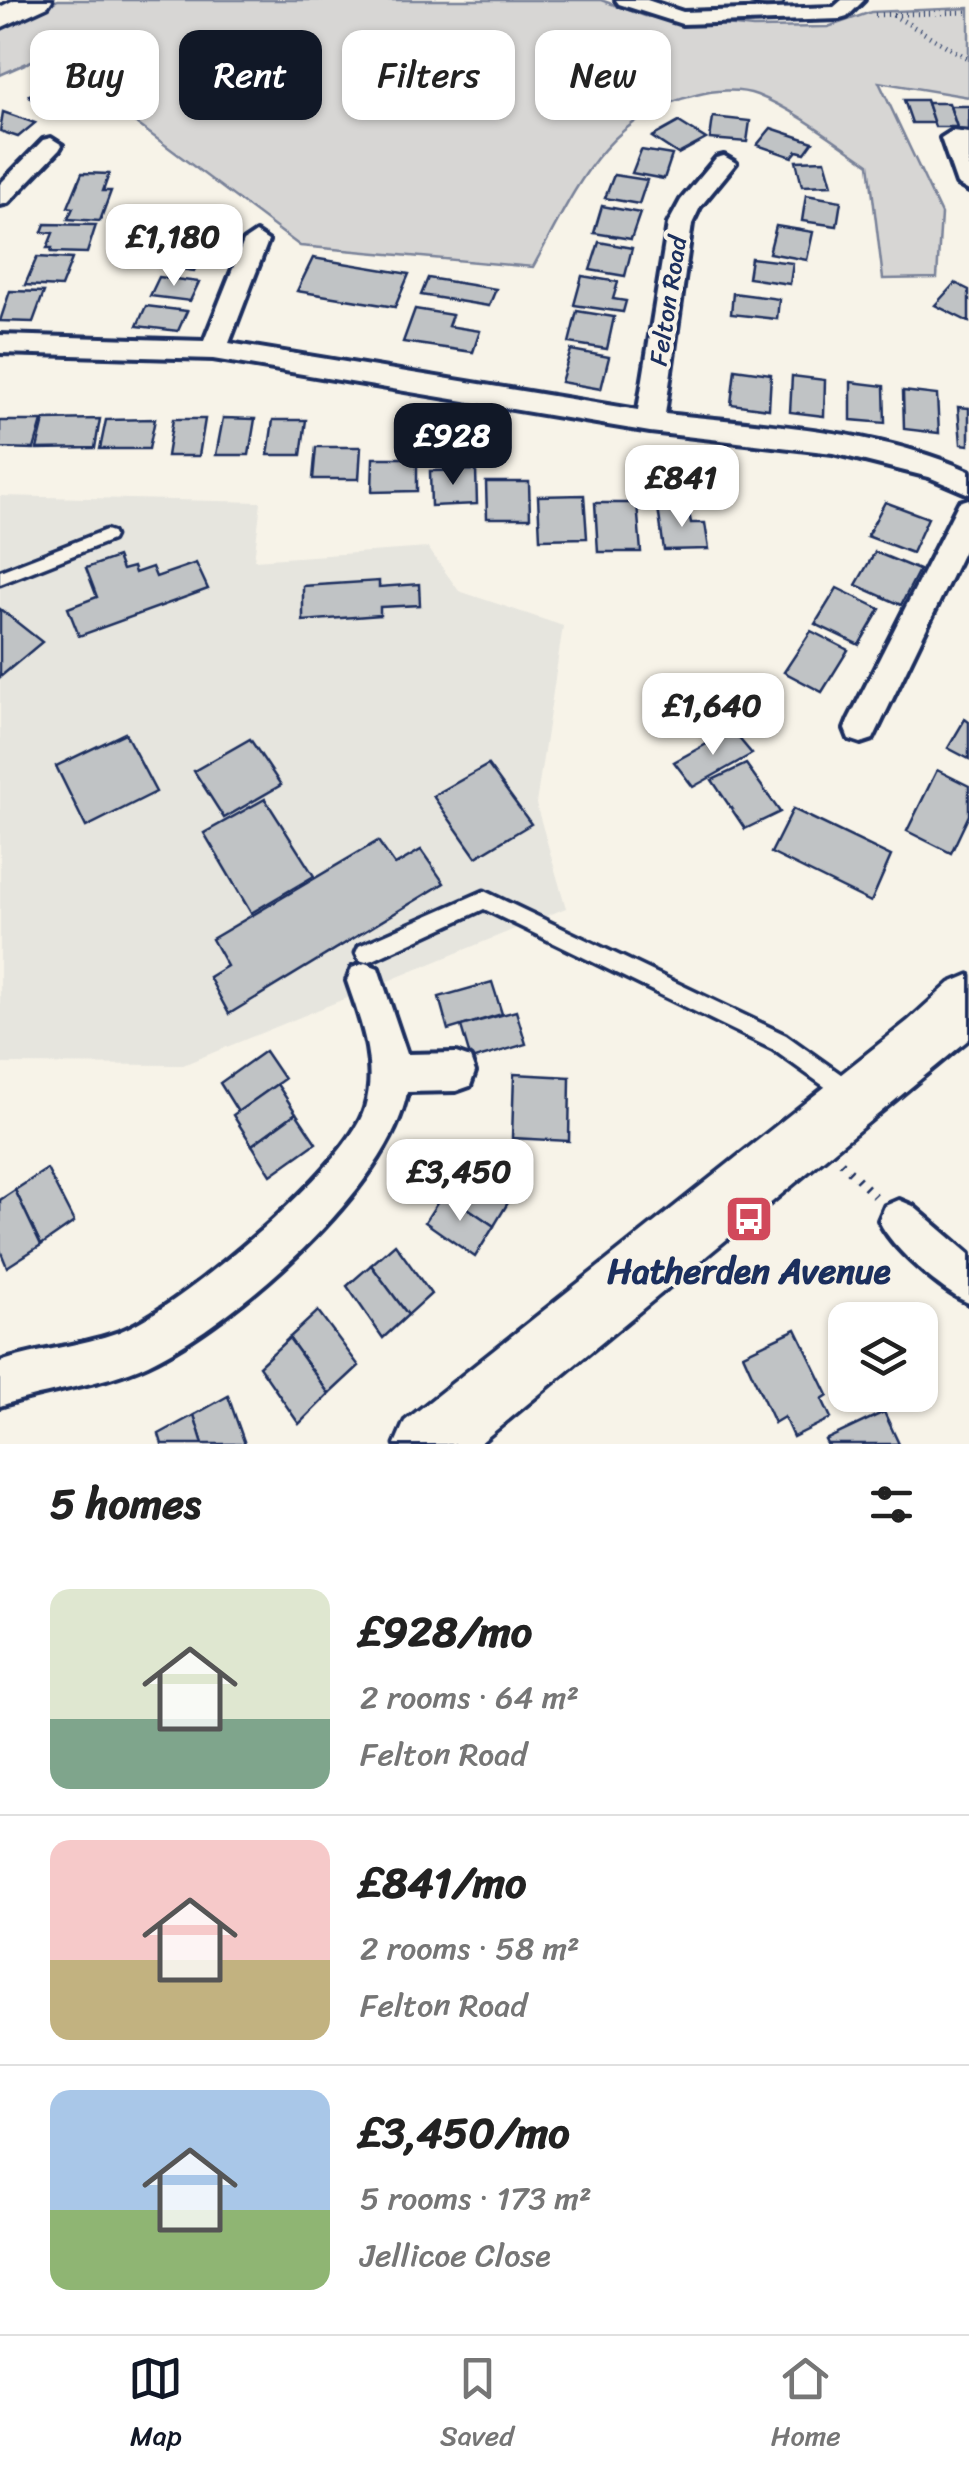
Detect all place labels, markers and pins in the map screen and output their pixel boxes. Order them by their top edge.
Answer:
pin: £1,180 [93,204,255,289]
pin: £928 [394,403,512,488]
pin: £841 [623,445,741,530]
pin: £1,640 [632,673,794,758]
pin: £3,450 [379,1139,541,1224]
bus stop icon: Hatherden Avenue [723,1193,775,1245]
place label: Hatherden Avenue [607,1240,891,1302]

